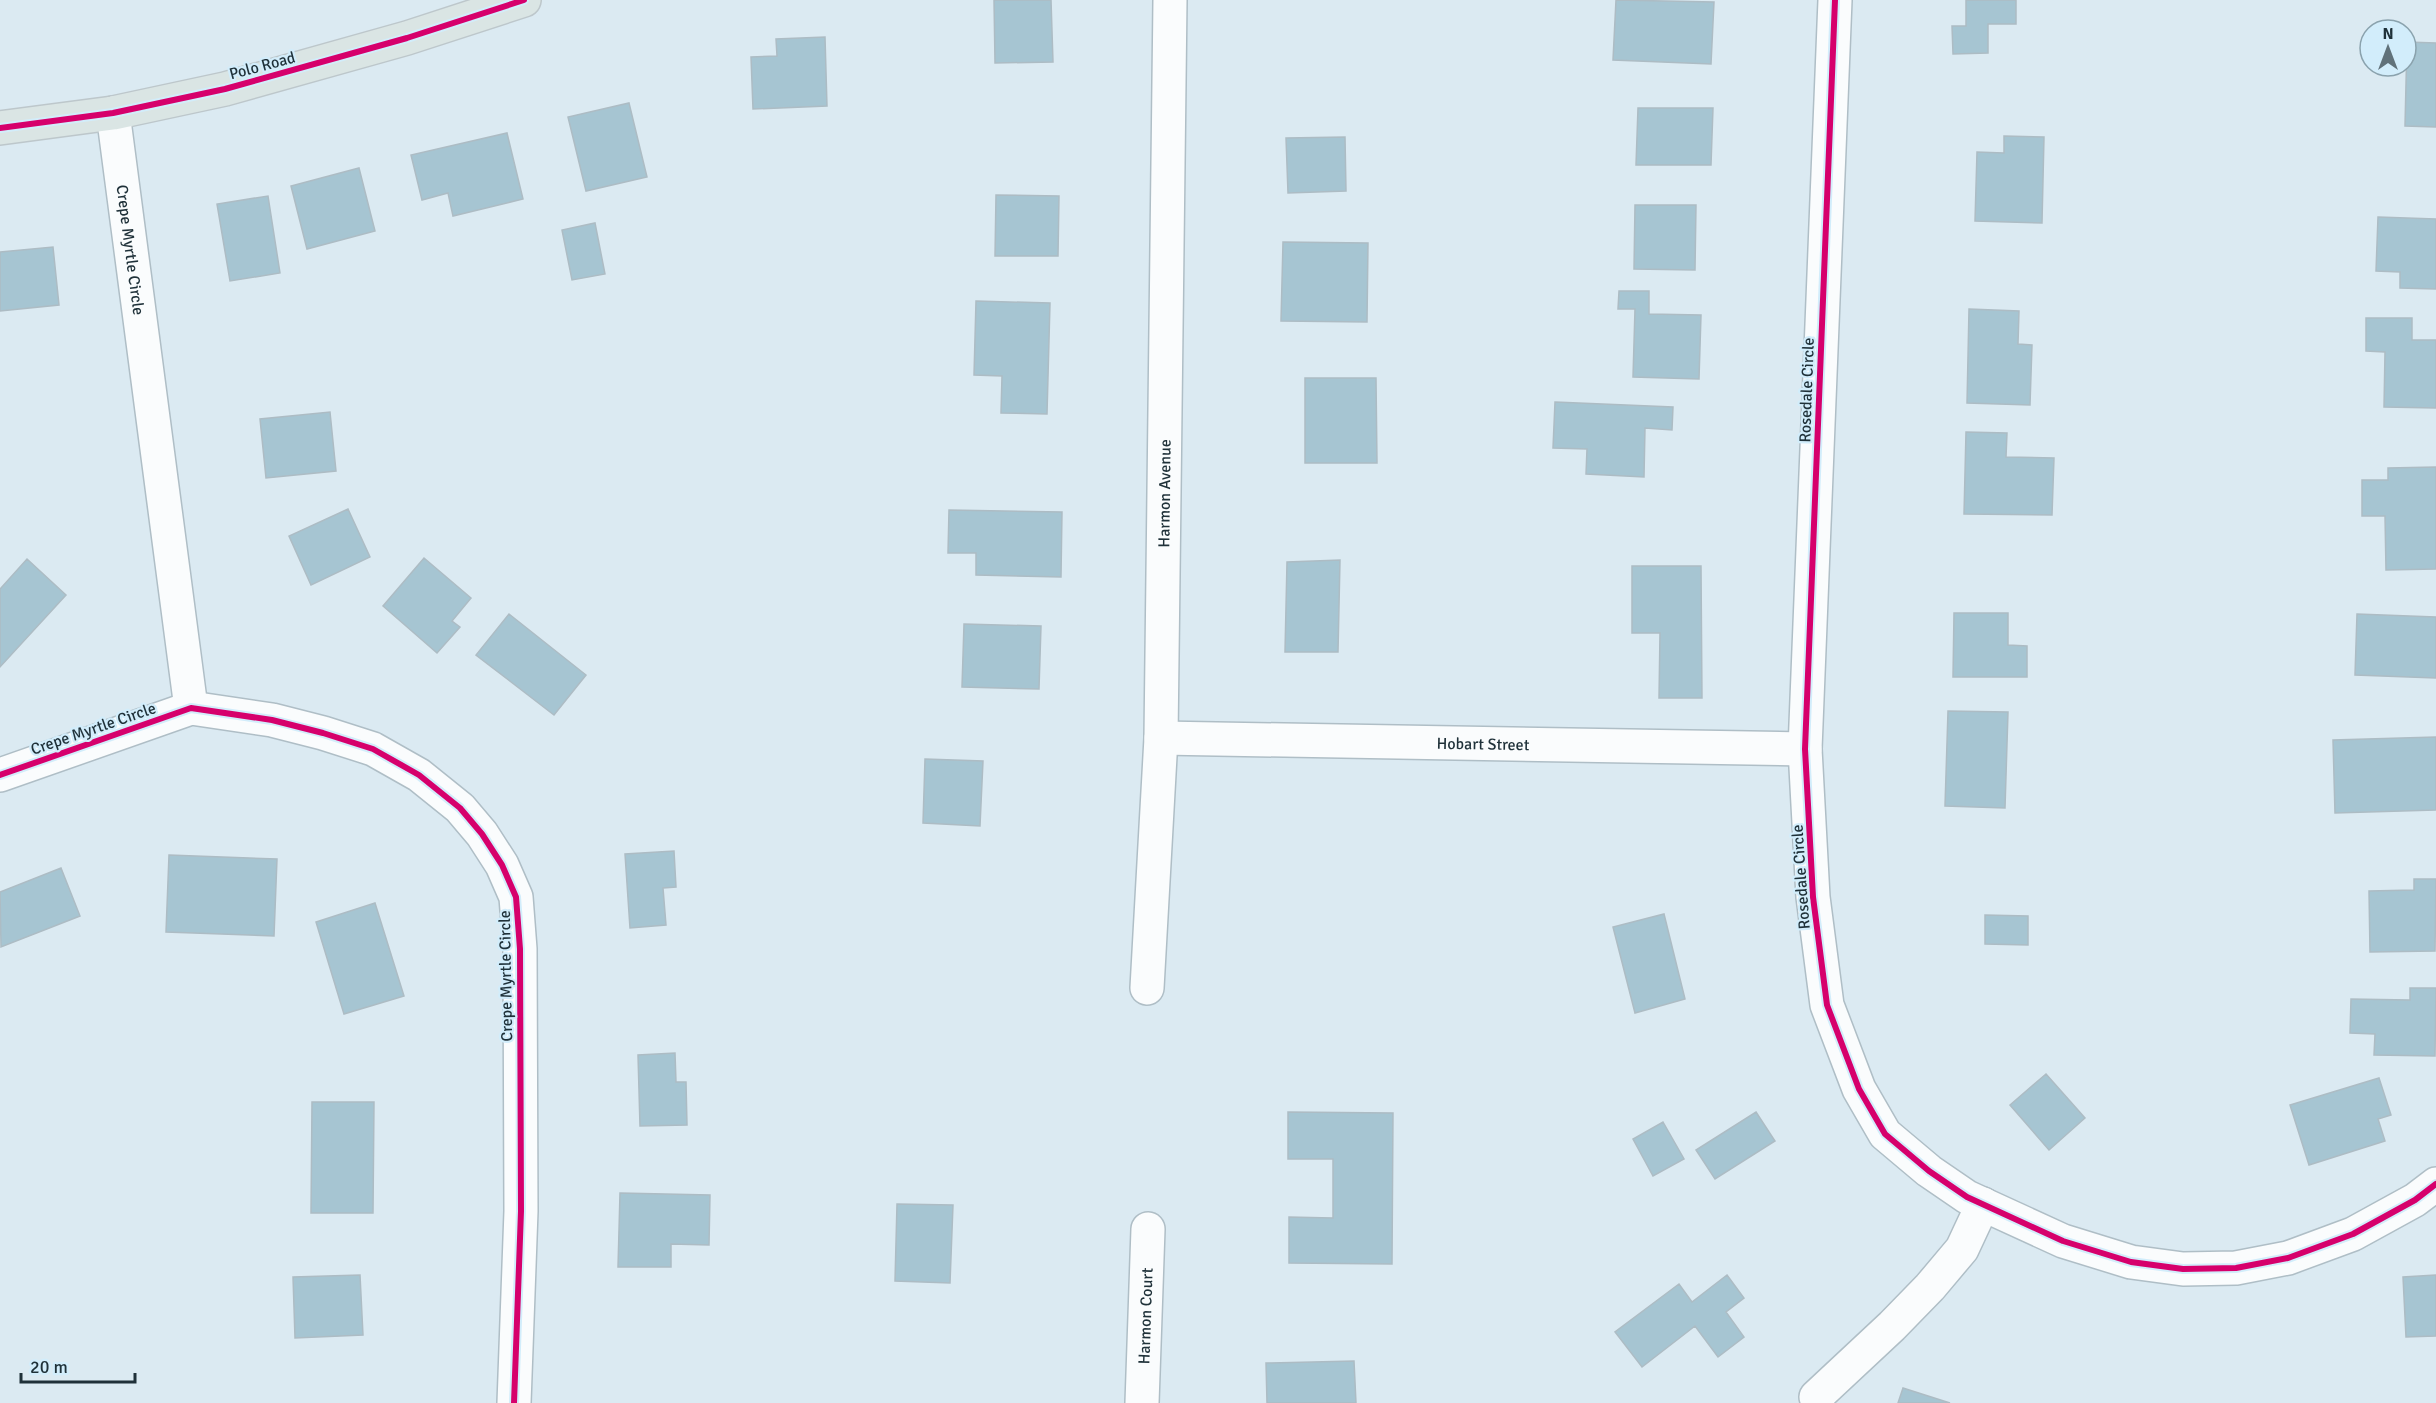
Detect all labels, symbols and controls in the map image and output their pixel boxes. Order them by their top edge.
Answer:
north arrow [2358,18,2418,78]
text: N [2382,24,2394,44]
street label: Polo Road [227,48,297,84]
street label: Crepe Myrtle Circle [111,184,148,316]
street label: Rosedale Circle [1795,337,1819,443]
street label: Harmon Avenue [1154,439,1176,548]
street label: Crepe Myrtle Circle [28,698,159,760]
street label: Hobart Street [1436,734,1530,755]
street label: Rosedale Circle [1787,824,1815,930]
street label: Crepe Myrtle Circle [495,910,517,1042]
street label: Harmon Court [1134,1267,1158,1365]
scale bar [21,1346,135,1384]
text: 20 m [30,1356,68,1378]

